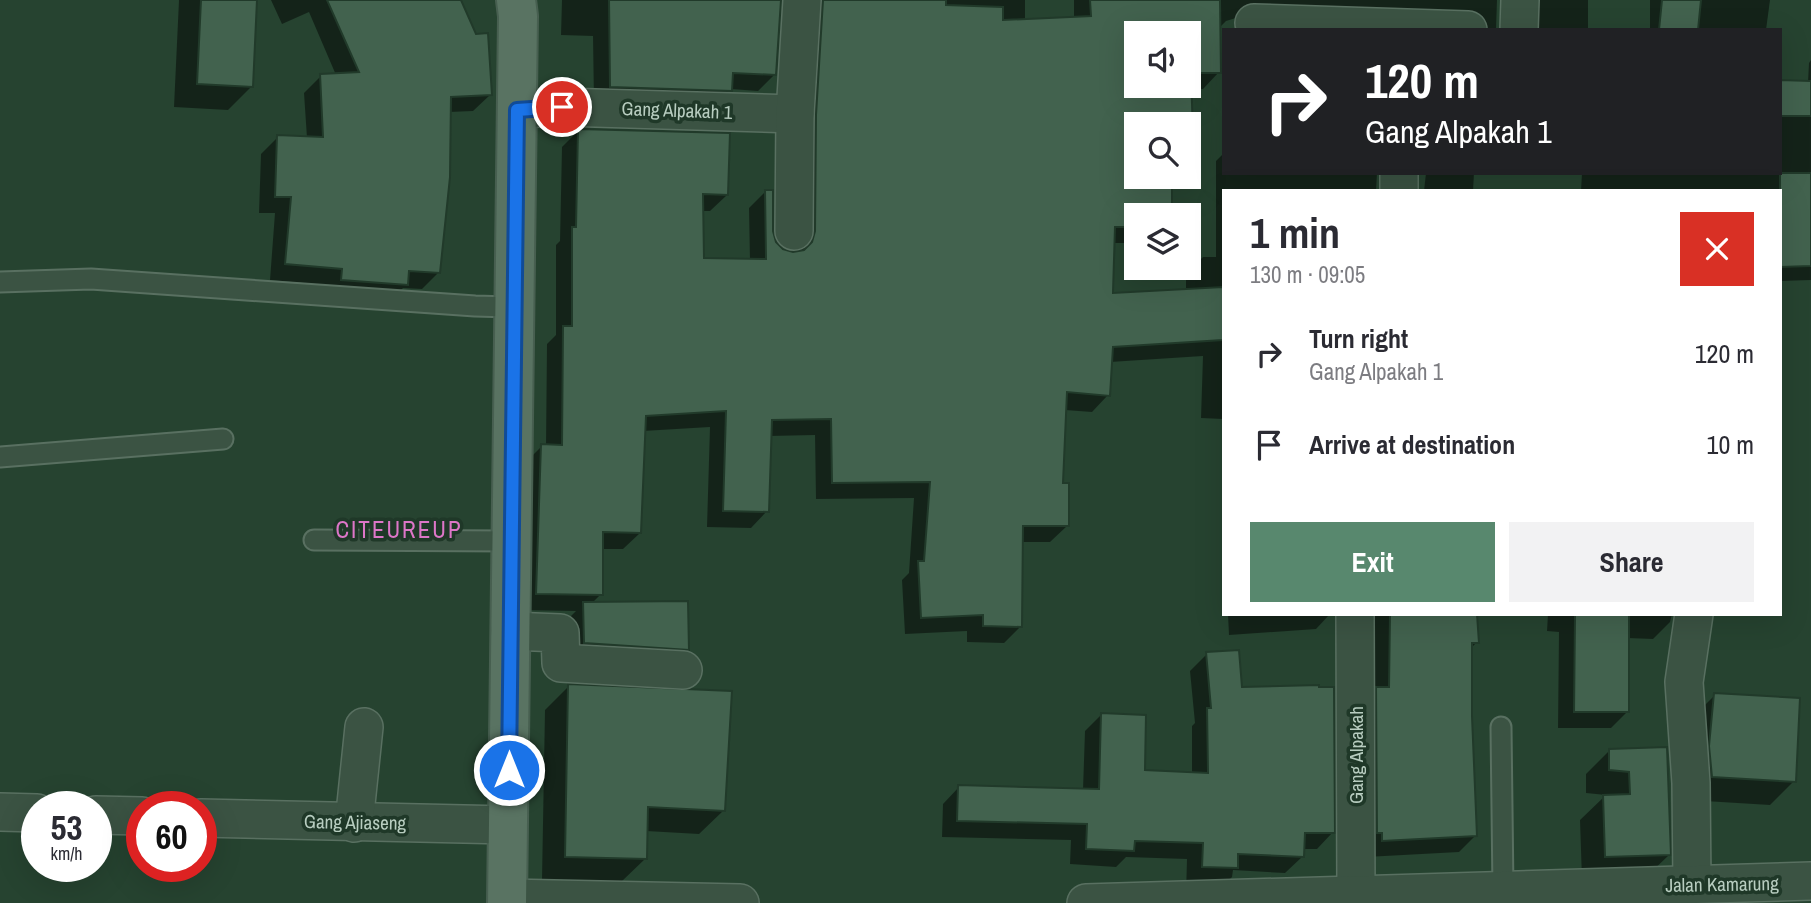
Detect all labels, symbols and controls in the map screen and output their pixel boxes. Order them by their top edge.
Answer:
map controls [1124,21,1201,280]
button: sound [1124,21,1201,98]
text: 120 m [1365,47,1479,113]
icon: right [1250,56,1341,147]
pin [532,77,592,137]
icon: arrive [543,88,581,126]
street label: Gang Alpakah 1 [621,95,733,125]
text: Gang Alpakah 1 [1365,110,1552,153]
button: search [1124,112,1201,189]
button: layers [1124,203,1201,280]
text: 1 min [1250,205,1340,261]
button: close [1680,212,1754,286]
text: 130 m · 09:05 [1250,259,1365,290]
text: Turn right [1309,321,1408,356]
icon: right [1250,335,1288,373]
text: 120 m [1695,336,1754,371]
text: Gang Alpakah 1 [1309,356,1443,387]
icon: arrive [1250,426,1288,464]
text: Arrive at destination [1309,427,1515,462]
text: 10 m [1707,427,1754,462]
district label: CITEUREUP [336,514,462,545]
button: Exit [1250,522,1495,602]
button: Share [1509,522,1754,602]
street label: Gang Alpakah [1343,706,1369,804]
position arrow [472,733,546,807]
speed limit sign: 60 [126,791,217,882]
text: 53 [51,804,82,851]
street label: Gang Ajiaseng [304,808,407,836]
text: km/h [51,841,83,866]
street label: Jalan Kamarung [1665,870,1779,898]

